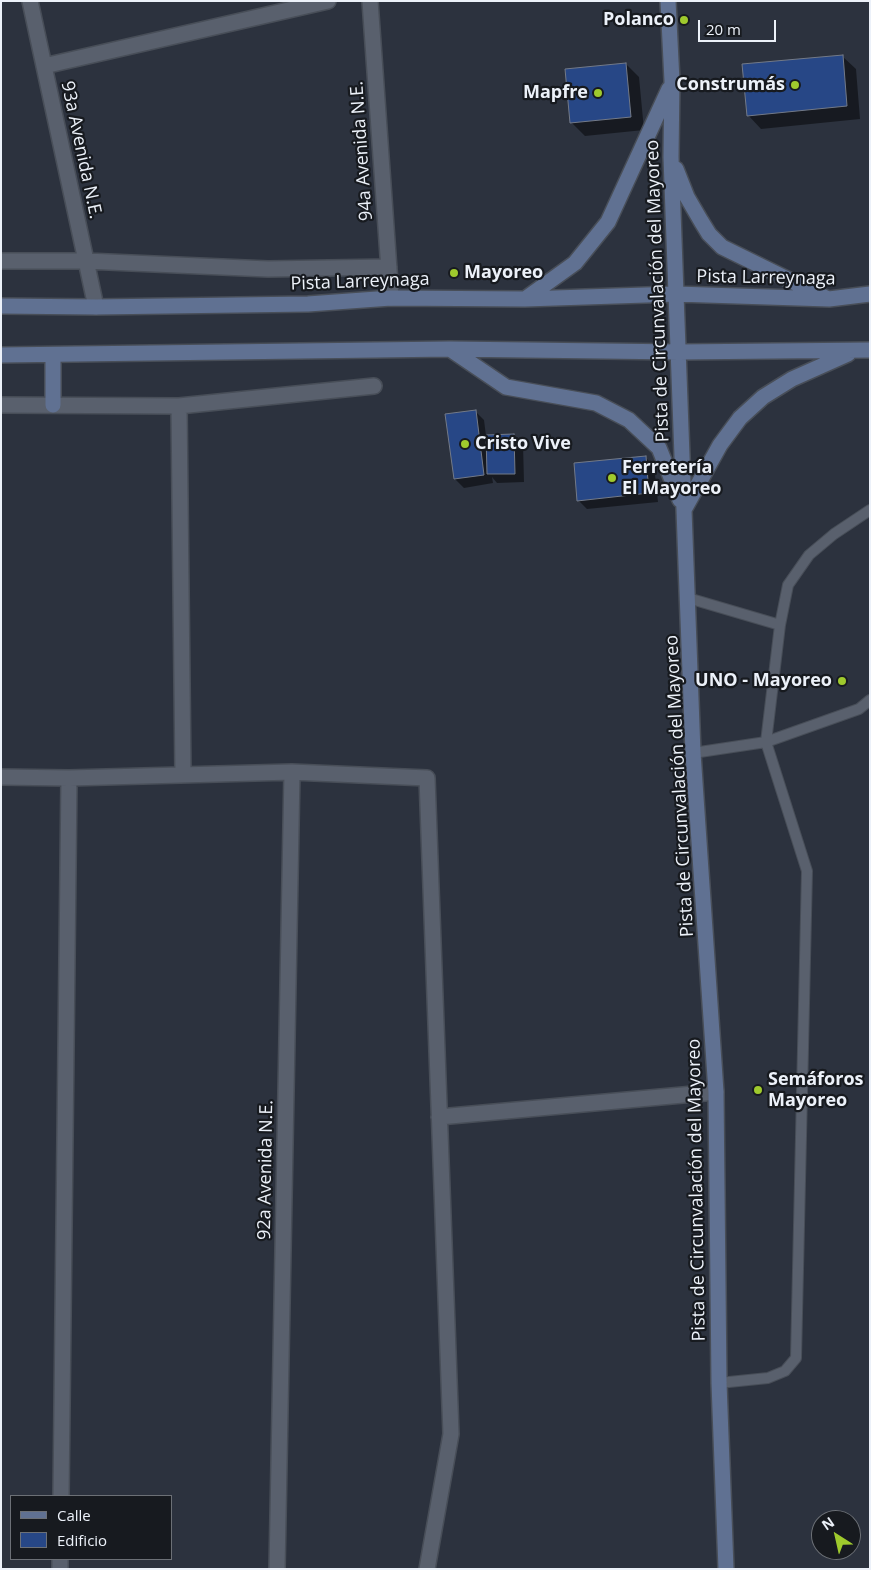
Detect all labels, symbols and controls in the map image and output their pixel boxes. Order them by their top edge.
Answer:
place label: Polanco [603,9,674,31]
scale bar [701,10,778,42]
marker: Polanco [678,14,690,26]
text: 20 m [706,19,741,39]
place label: Construmás [676,74,785,96]
street label: 93a Avenida N.E. [56,79,106,221]
marker: Construmás [789,79,801,91]
street label: 94a Avenida N.E. [346,80,378,222]
place label: Mapfre [523,82,588,104]
marker: Mapfre [592,87,604,99]
street label: Pista de Circunvalación del Mayoreo [642,139,674,443]
place label: Mayoreo [464,262,543,284]
street label: Pista Larreynaga [696,266,836,290]
marker: Mayoreo [448,267,460,279]
street label: Pista Larreynaga [290,269,430,295]
place label: Cristo Vive [475,433,571,455]
marker: Cristo Vive [459,438,471,450]
place label: Ferretería El Mayoreo [622,457,721,499]
marker: Ferretería El Mayoreo [606,472,618,484]
street label: Pista de Circunvalación del Mayoreo [661,634,699,938]
place label: UNO - Mayoreo [695,670,832,692]
marker: UNO - Mayoreo [836,675,848,687]
street label: Pista de Circunvalación del Mayoreo [684,1038,710,1342]
place label: Semáforos Mayoreo [768,1069,863,1112]
marker: Semáforos Mayoreo [752,1084,764,1096]
street label: 92a Avenida N.E. [254,1100,278,1240]
legend [10,1495,172,1560]
text: Calle [57,1505,91,1525]
north arrow [811,1510,861,1560]
text: N [818,1512,838,1534]
text: Edificio [57,1530,107,1550]

